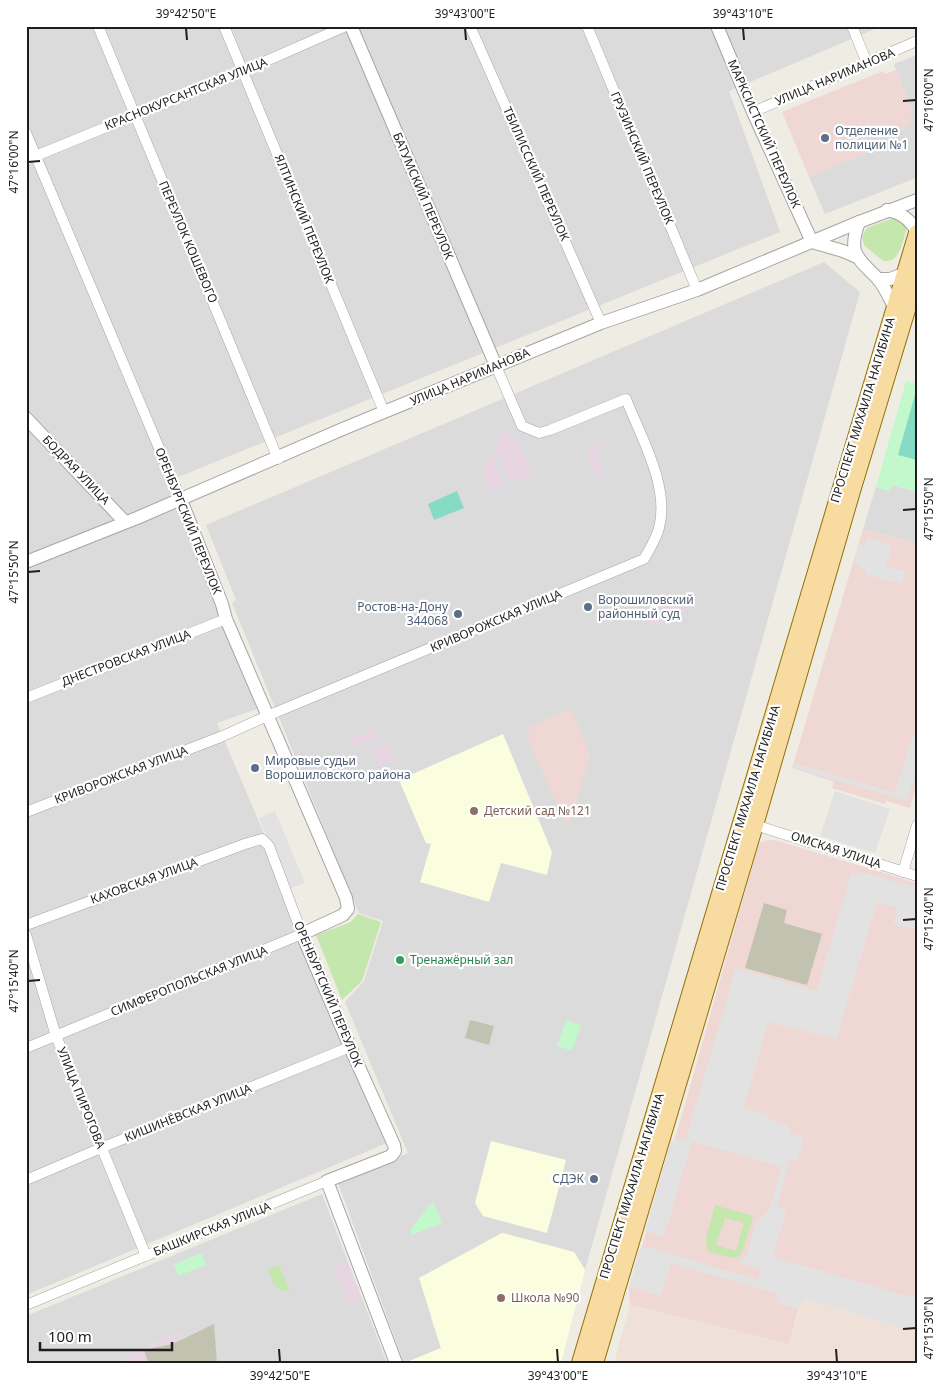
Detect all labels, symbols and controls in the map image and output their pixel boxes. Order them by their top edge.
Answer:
text: 39°42'50"E [156,5,216,22]
text: 39°43'00"E [435,5,495,22]
text: 39°43'10"E [713,5,773,22]
street label: УЛИЦА НАРИМАНОВА [772,44,898,109]
street label: КРАСНОКУРСАНТСКАЯ УЛИЦА [102,53,270,134]
street label: МАРКСИСТСКИЙ ПЕРЕУЛОК [724,57,805,211]
text: 47°16'00"N [920,68,937,132]
street label: ГРУЗИНСКИЙ ПЕРЕУЛОК [607,89,678,227]
street label: ТБИЛИССКИЙ ПЕРЕУЛОК [499,104,574,244]
place label: Отделение полиции №1 [835,122,908,153]
text: 47°16'00"N [5,130,22,194]
street label: БАТУМСКИЙ ПЕРЕУЛОК [389,130,458,262]
marker: Отделение полиции №1 [819,132,831,144]
street label: ЯЛТИНСКИЙ ПЕРЕУЛОК [271,152,338,286]
street label: ПЕРЕУЛОК КОШЕВОГО [155,178,222,306]
street label: ПРОСПЕКТ МИХАИЛА НАГИБИНА [826,315,899,505]
street label: УЛИЦА НАРИМАНОВА [407,344,533,409]
street label: БОДРАЯ УЛИЦА [39,431,114,508]
street label: ОРЕНБУРГСКИЙ ПЕРЕУЛОК [151,445,226,597]
text: 47°15'50"N [920,477,937,541]
text: 47°15'50"N [5,540,22,604]
street label: КРИВОРОЖСКАЯ УЛИЦА [427,585,565,656]
place label: Ворошиловский районный суд [598,591,694,622]
place label: Ростов-на-Дону 344068 [357,598,449,629]
marker: Ворошиловский районный суд [582,601,594,613]
marker: Ростов-на-Дону 344068 [452,608,464,620]
street label: ДНЕСТРОВСКАЯ УЛИЦА [59,625,193,690]
street label: ПРОСПЕКТ МИХАИЛА НАГИБИНА [711,703,784,893]
street label: КРИВОРОЖСКАЯ УЛИЦА [52,741,190,808]
place label: Мировые судьи Ворошиловского района [265,752,411,783]
marker: Мировые судьи Ворошиловского района [249,762,261,774]
place label: Детский сад №121 [484,802,591,819]
marker: Детский сад №121 [468,805,480,817]
street label: ОМСКАЯ УЛИЦА [789,827,884,872]
street label: КАХОВСКАЯ УЛИЦА [88,853,200,908]
text: 47°15'40"N [920,887,937,951]
street label: ОРЕНБУРГСКИЙ ПЕРЕУЛОК [290,918,367,1070]
street label: СИМФЕРОПОЛЬСКАЯ УЛИЦА [108,941,270,1020]
text: 47°15'40"N [5,949,22,1013]
place label: Тренажёрный зал [410,951,513,968]
marker: Тренажёрный зал [394,954,406,966]
street label: УЛИЦА ПИРОГОВА [53,1044,110,1151]
street label: КИШИНЁВСКАЯ УЛИЦА [122,1079,254,1146]
street label: ПРОСПЕКТ МИХАИЛА НАГИБИНА [595,1091,668,1281]
place label: СДЭК [552,1170,584,1187]
marker: СДЭК [588,1173,600,1185]
street label: БАШКИРСКАЯ УЛИЦА [151,1197,273,1260]
place label: Школа №90 [511,1289,580,1306]
marker: Школа №90 [495,1292,507,1304]
text: 47°15'30"N [920,1296,937,1360]
scale bar [40,1319,172,1351]
text: 100 m [48,1326,92,1346]
text: 39°42'50"E [250,1367,310,1384]
text: 39°43'00"E [528,1367,588,1384]
text: 39°43'10"E [807,1367,867,1384]

